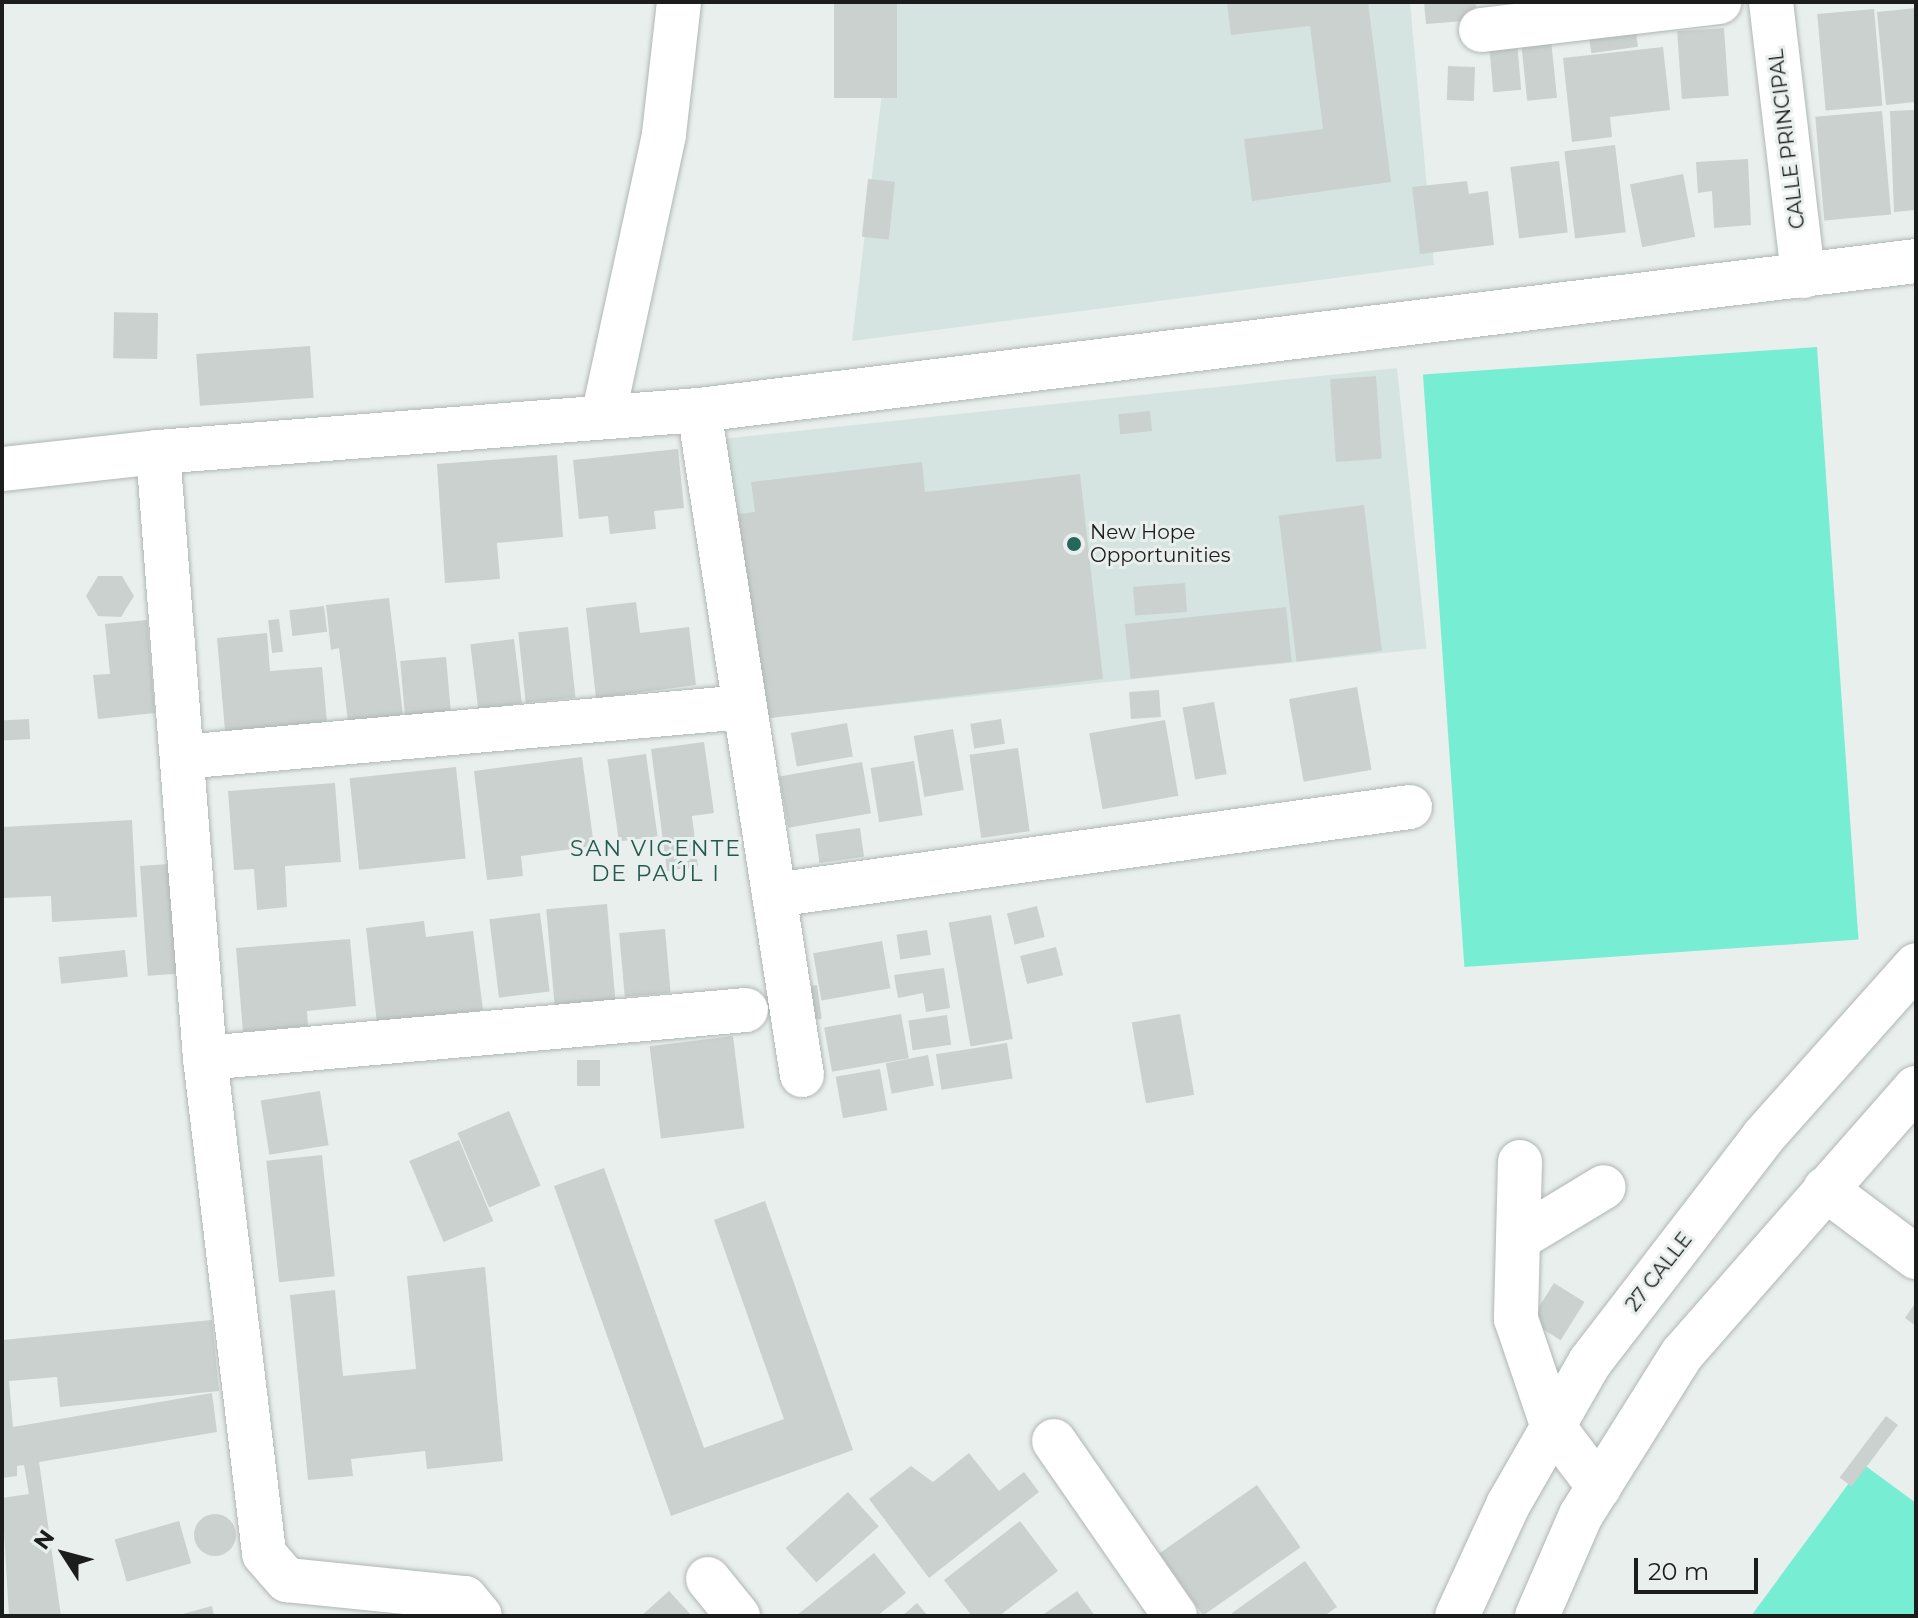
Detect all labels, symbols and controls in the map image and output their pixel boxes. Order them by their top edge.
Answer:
street label: CALLE PRINCIPAL [1764,48,1810,230]
place label: New Hope Opportunities [1090,520,1230,567]
marker: New Hope Opportunities [1065,535,1083,553]
district label: SAN VICENTE DE PAÚL I [570,835,742,886]
street label: 27 CALLE [1621,1228,1697,1316]
north arrow [24,1514,104,1594]
text: N [28,1524,60,1555]
scale bar [1638,1542,1762,1592]
text: 20 m [1648,1557,1709,1586]

